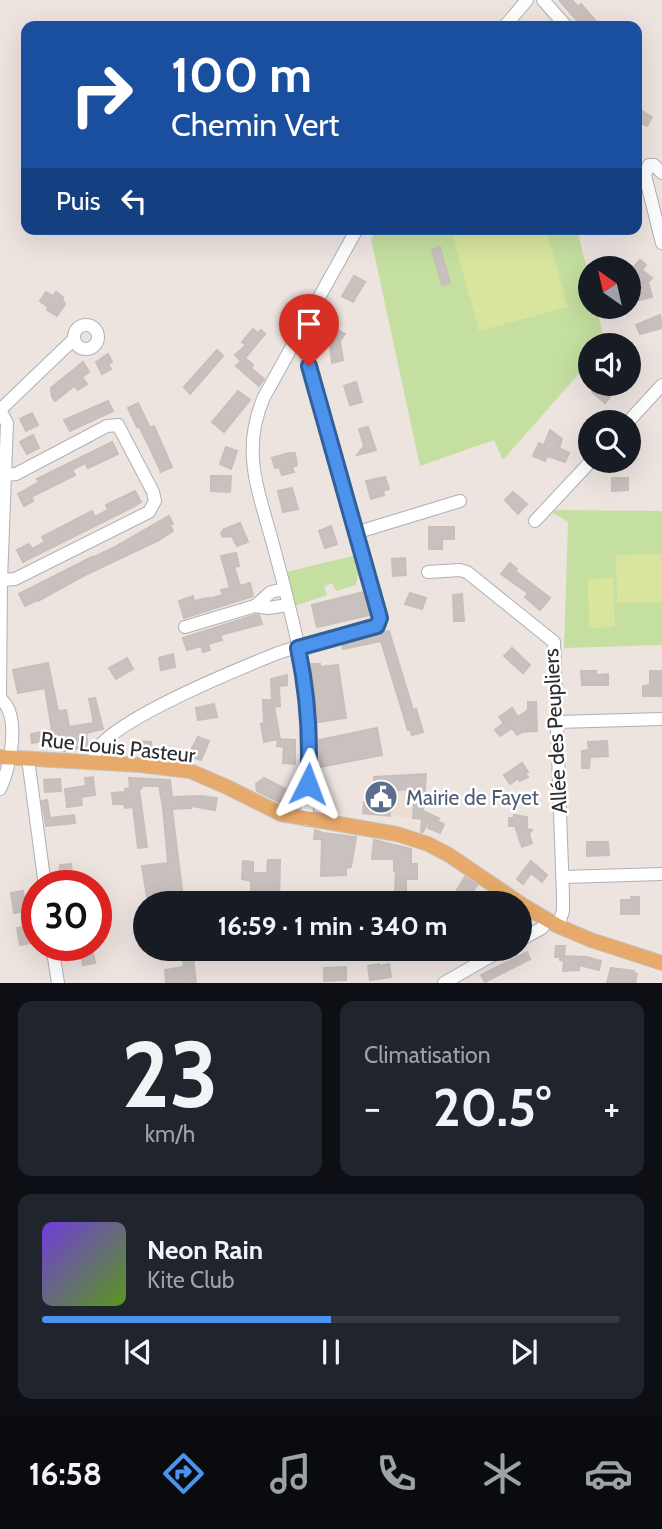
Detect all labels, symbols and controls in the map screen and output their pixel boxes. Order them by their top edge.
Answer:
text: 100 m [171,45,312,104]
icon: right [56,49,147,140]
text: Chemin Vert [171,105,339,144]
icon: left [115,182,153,220]
text: Puis [56,185,101,217]
north arrow [578,256,640,318]
map controls [578,256,641,473]
pin [279,294,339,366]
icon: arrive [290,305,328,343]
button: sound [578,333,641,396]
button: search [578,410,641,473]
street label: Allée des Peupliers [538,647,572,814]
street label: Rue Louis Pasteur [39,726,197,768]
position arrow [271,747,345,821]
public building icon: Mairie de Fayet [362,778,400,816]
place label: Mairie de Fayet [406,785,539,810]
speed limit sign: 30 [21,870,112,961]
text: 16:59 · 1 min · 340 m [218,910,447,942]
text: 23 [121,1019,219,1130]
text: Climatisation [364,1041,491,1069]
text: 20.5° [433,1076,551,1139]
text: − [364,1084,381,1131]
text: + [603,1084,620,1131]
text: km/h [145,1120,195,1148]
text: Neon Rain [147,1234,263,1266]
text: Kite Club [147,1266,234,1294]
icon: previous [119,1333,157,1371]
icon: pause [312,1333,350,1371]
icon: next [505,1333,543,1371]
icon: directions [159,1449,208,1498]
icon: music [266,1449,315,1498]
icon: phone [372,1449,421,1498]
icon: climate [478,1449,527,1498]
icon: car [584,1449,633,1498]
text: 16:58 [29,1454,102,1493]

